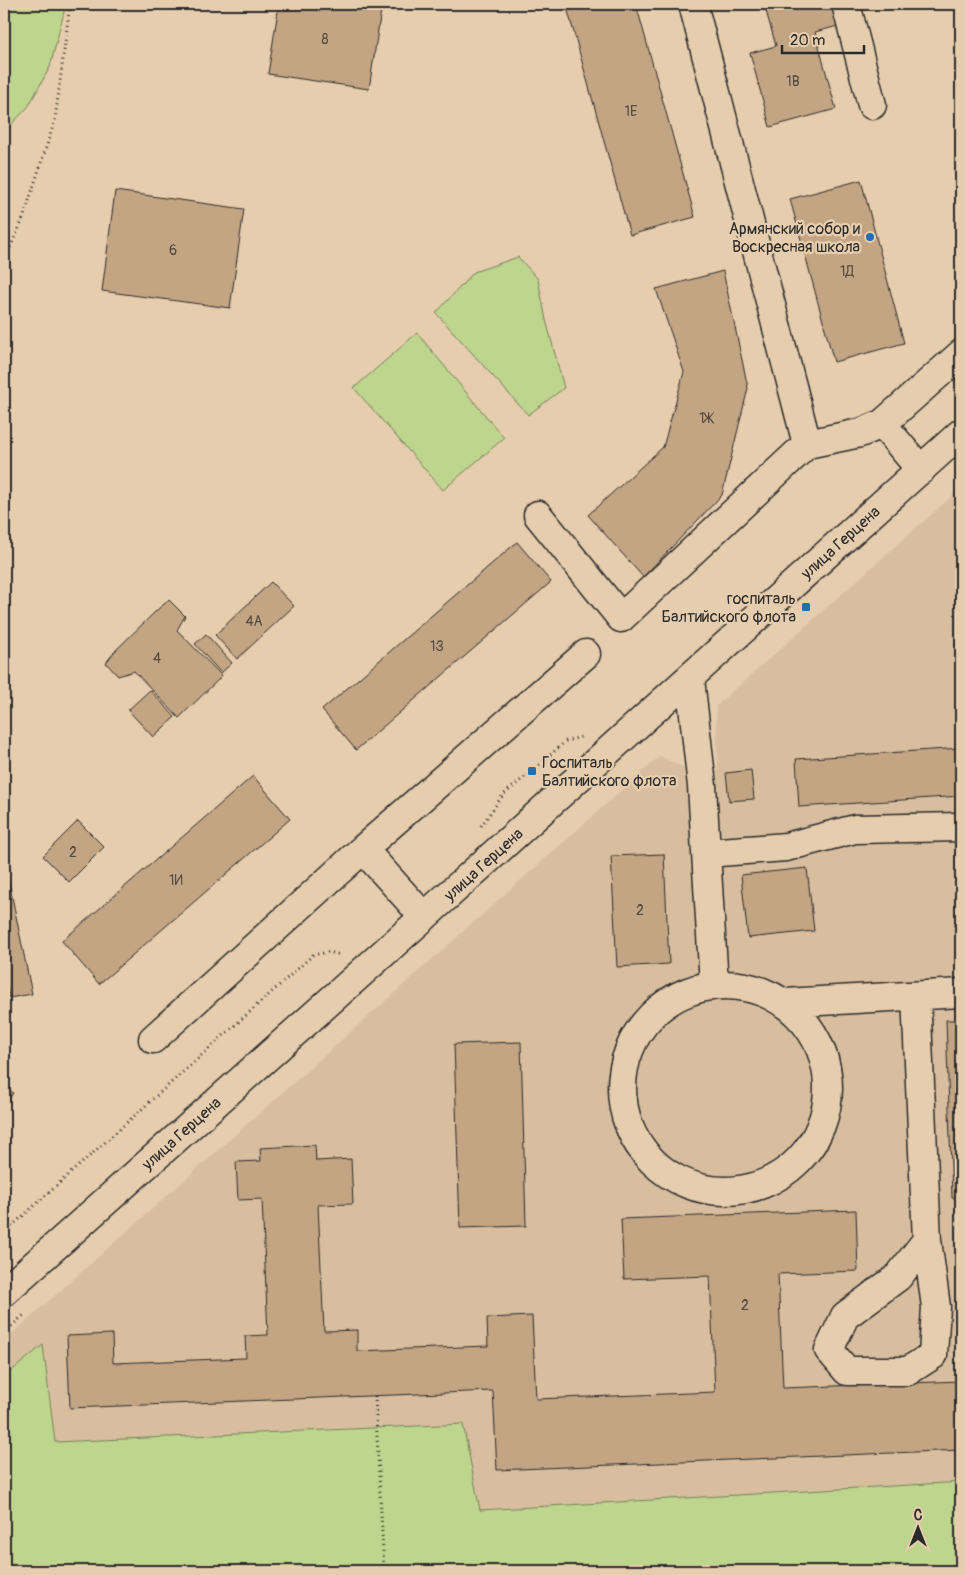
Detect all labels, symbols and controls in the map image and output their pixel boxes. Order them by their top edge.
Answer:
scale bar [782,22,865,54]
house number: 8 [321,31,329,48]
text: 20 m [790,31,825,50]
house number: 1В [786,73,800,90]
house number: 1Е [625,103,637,120]
place label: Армянский собор и Воскресная школа [729,219,860,257]
marker: Армянский собор и Воскресная школа [864,231,876,243]
house number: 6 [169,242,177,259]
house number: 1Д [840,263,855,280]
house number: 1Ж [699,410,715,427]
street label: улица Герцена [796,502,884,584]
place label: госпиталь Балтийского флота [661,589,796,627]
marker: госпиталь Балтийского флота [800,601,812,613]
house number: 4А [245,613,263,630]
house number: 1З [430,638,444,655]
house number: 4 [153,650,161,667]
place label: Госпиталь Балтийского флота [542,753,677,791]
marker: Госпиталь Балтийского флота [526,765,538,777]
street label: улица Герцена [439,824,527,906]
house number: 2 [69,844,77,861]
house number: 1И [169,872,183,889]
house number: 2 [636,902,644,919]
street label: улица Герцена [137,1093,225,1175]
house number: 2 [741,1297,749,1314]
north arrow [892,1502,942,1552]
text: С [914,1507,923,1524]

